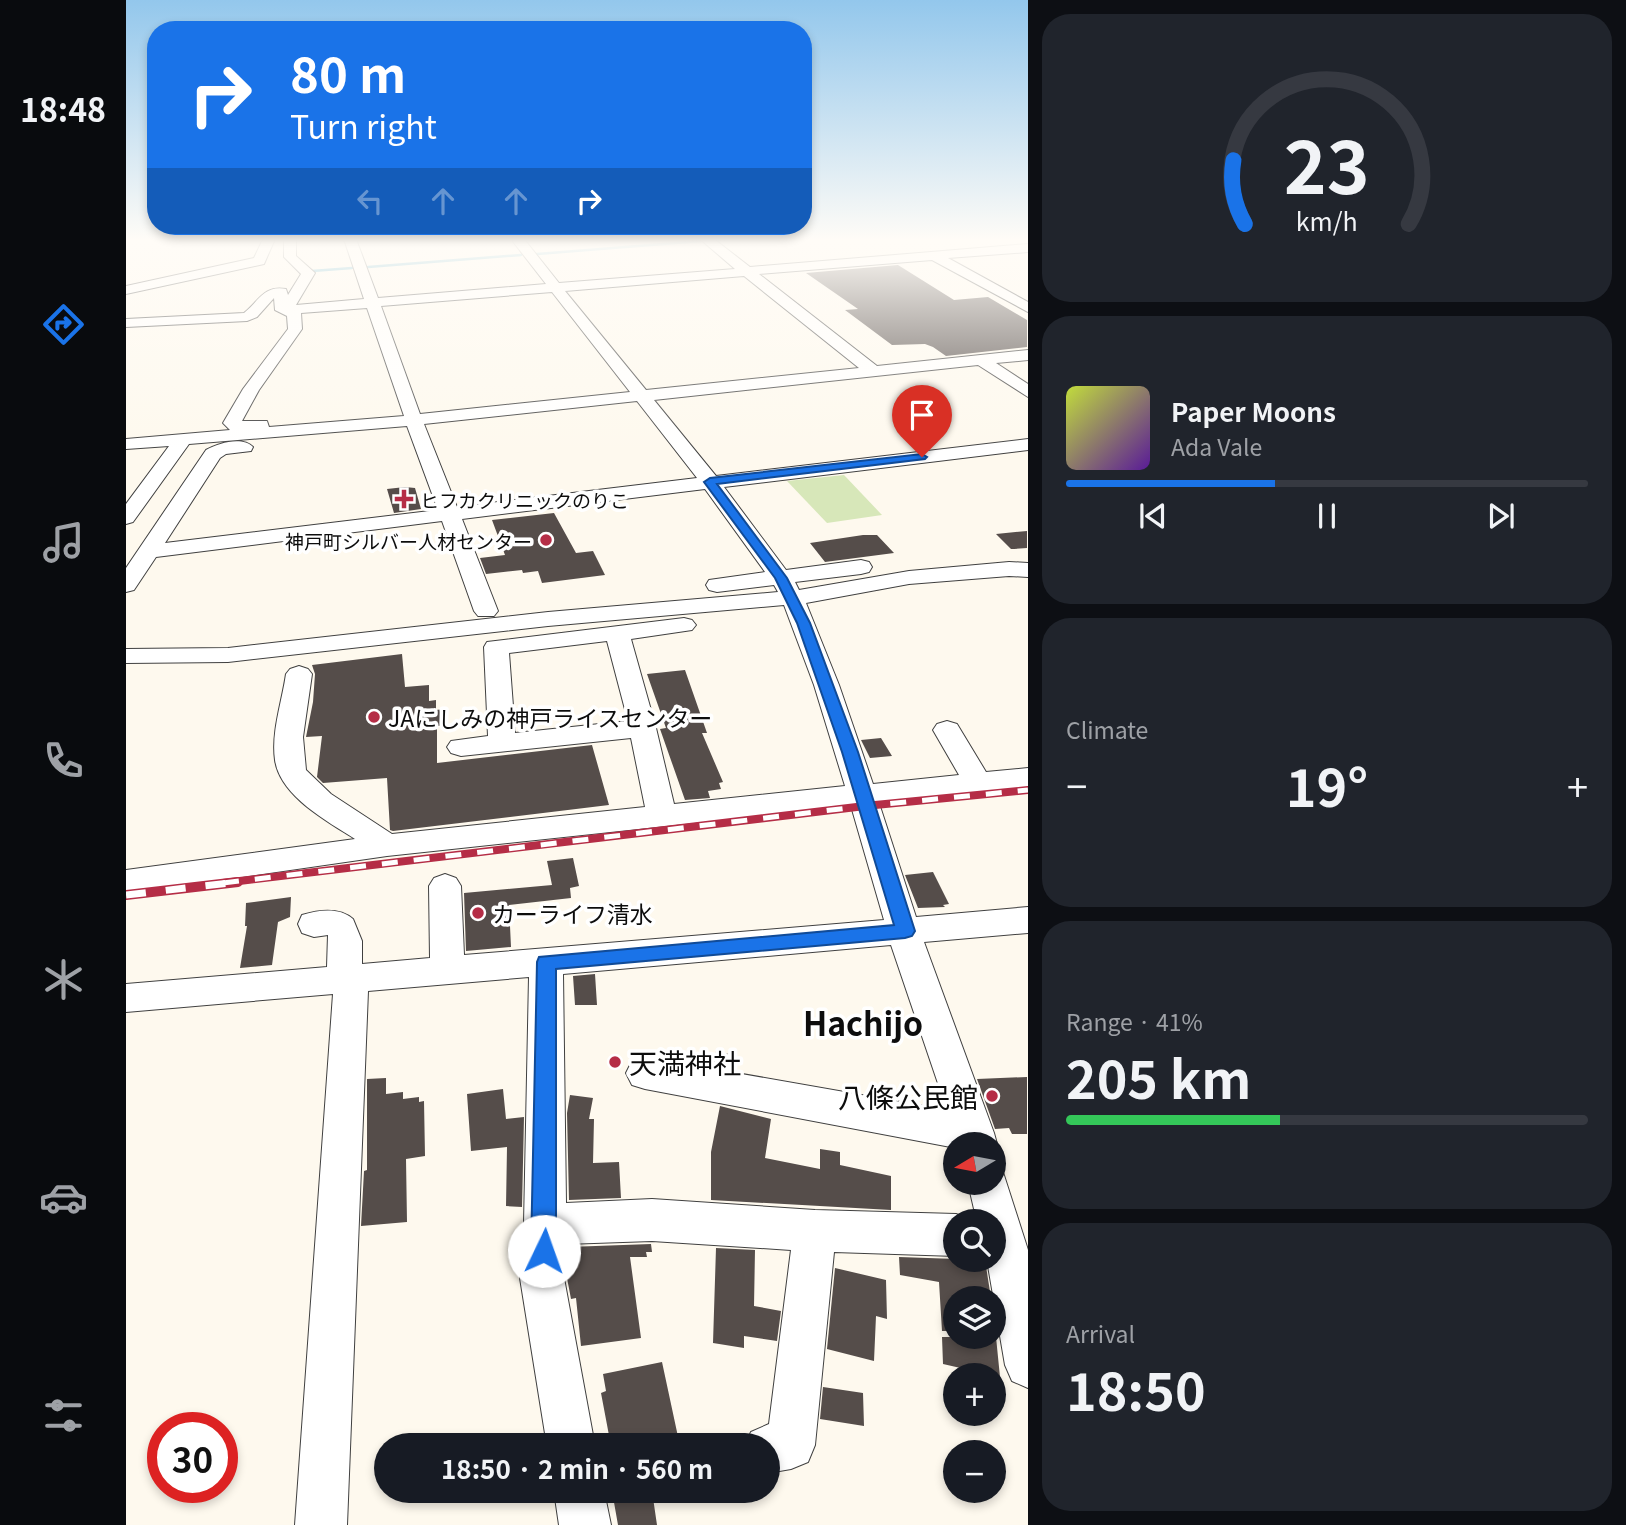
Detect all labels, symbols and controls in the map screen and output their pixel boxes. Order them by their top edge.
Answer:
text: 80 m [290,36,406,107]
icon: right [175,49,266,140]
text: 18:48 [20,85,106,131]
text: Turn right [290,102,437,148]
text: 23 [1284,110,1370,215]
icon: left [351,182,389,220]
icon: ahead [424,182,462,220]
icon: ahead [497,182,535,220]
icon: right [570,182,608,220]
text: km/h [1296,202,1358,238]
icon: directions [39,300,88,349]
pin [892,385,952,457]
text: Paper Moons [1171,392,1336,429]
icon: arrive [903,396,941,434]
text: Ada Vale [1171,429,1262,463]
place label: ヒフカクリニックのりこ [420,486,629,513]
marker: ヒフカクリニックのりこ [394,489,414,509]
icon: previous [1134,497,1172,535]
icon: pause [1308,497,1346,535]
icon: next [1482,497,1520,535]
icon: music [39,518,88,567]
place label: 神戸町シルバー人材センター [285,527,532,554]
marker: 神戸町シルバー人材センター [538,532,554,548]
place label: JAにしみの神戸ライスセンター [388,700,713,734]
marker: JAにしみの神戸ライスセンター [366,709,382,725]
text: Climate [1066,712,1148,746]
icon: phone [39,736,88,785]
text: 19° [1286,747,1368,822]
text: − [1066,757,1087,812]
text: + [1567,757,1588,812]
place label: カーライフ清水 [492,896,653,930]
marker: カーライフ清水 [470,905,486,921]
icon: climate [39,955,88,1004]
district label: Hachijo [803,999,923,1045]
text: Range · 41% [1066,1004,1203,1038]
text: 205 km [1066,1039,1251,1114]
place label: 天満神社 [629,1042,741,1082]
marker: 天満神社 [607,1054,623,1070]
place label: 八條公民館 [838,1076,978,1116]
marker: 八條公民館 [984,1088,1000,1104]
north arrow [943,1132,1006,1195]
map controls [943,1132,1006,1503]
icon: car [39,1173,88,1222]
button: search [943,1209,1006,1272]
position arrow [507,1214,581,1288]
button: layers [943,1286,1006,1349]
text: Arrival [1066,1316,1135,1350]
text: 18:50 [1066,1351,1206,1426]
button: + [943,1363,1006,1426]
icon: filters [39,1391,88,1440]
speed limit sign: 30 [147,1412,238,1503]
button: − [943,1440,1006,1503]
text: 18:50 · 2 min · 560 m [441,1449,713,1486]

